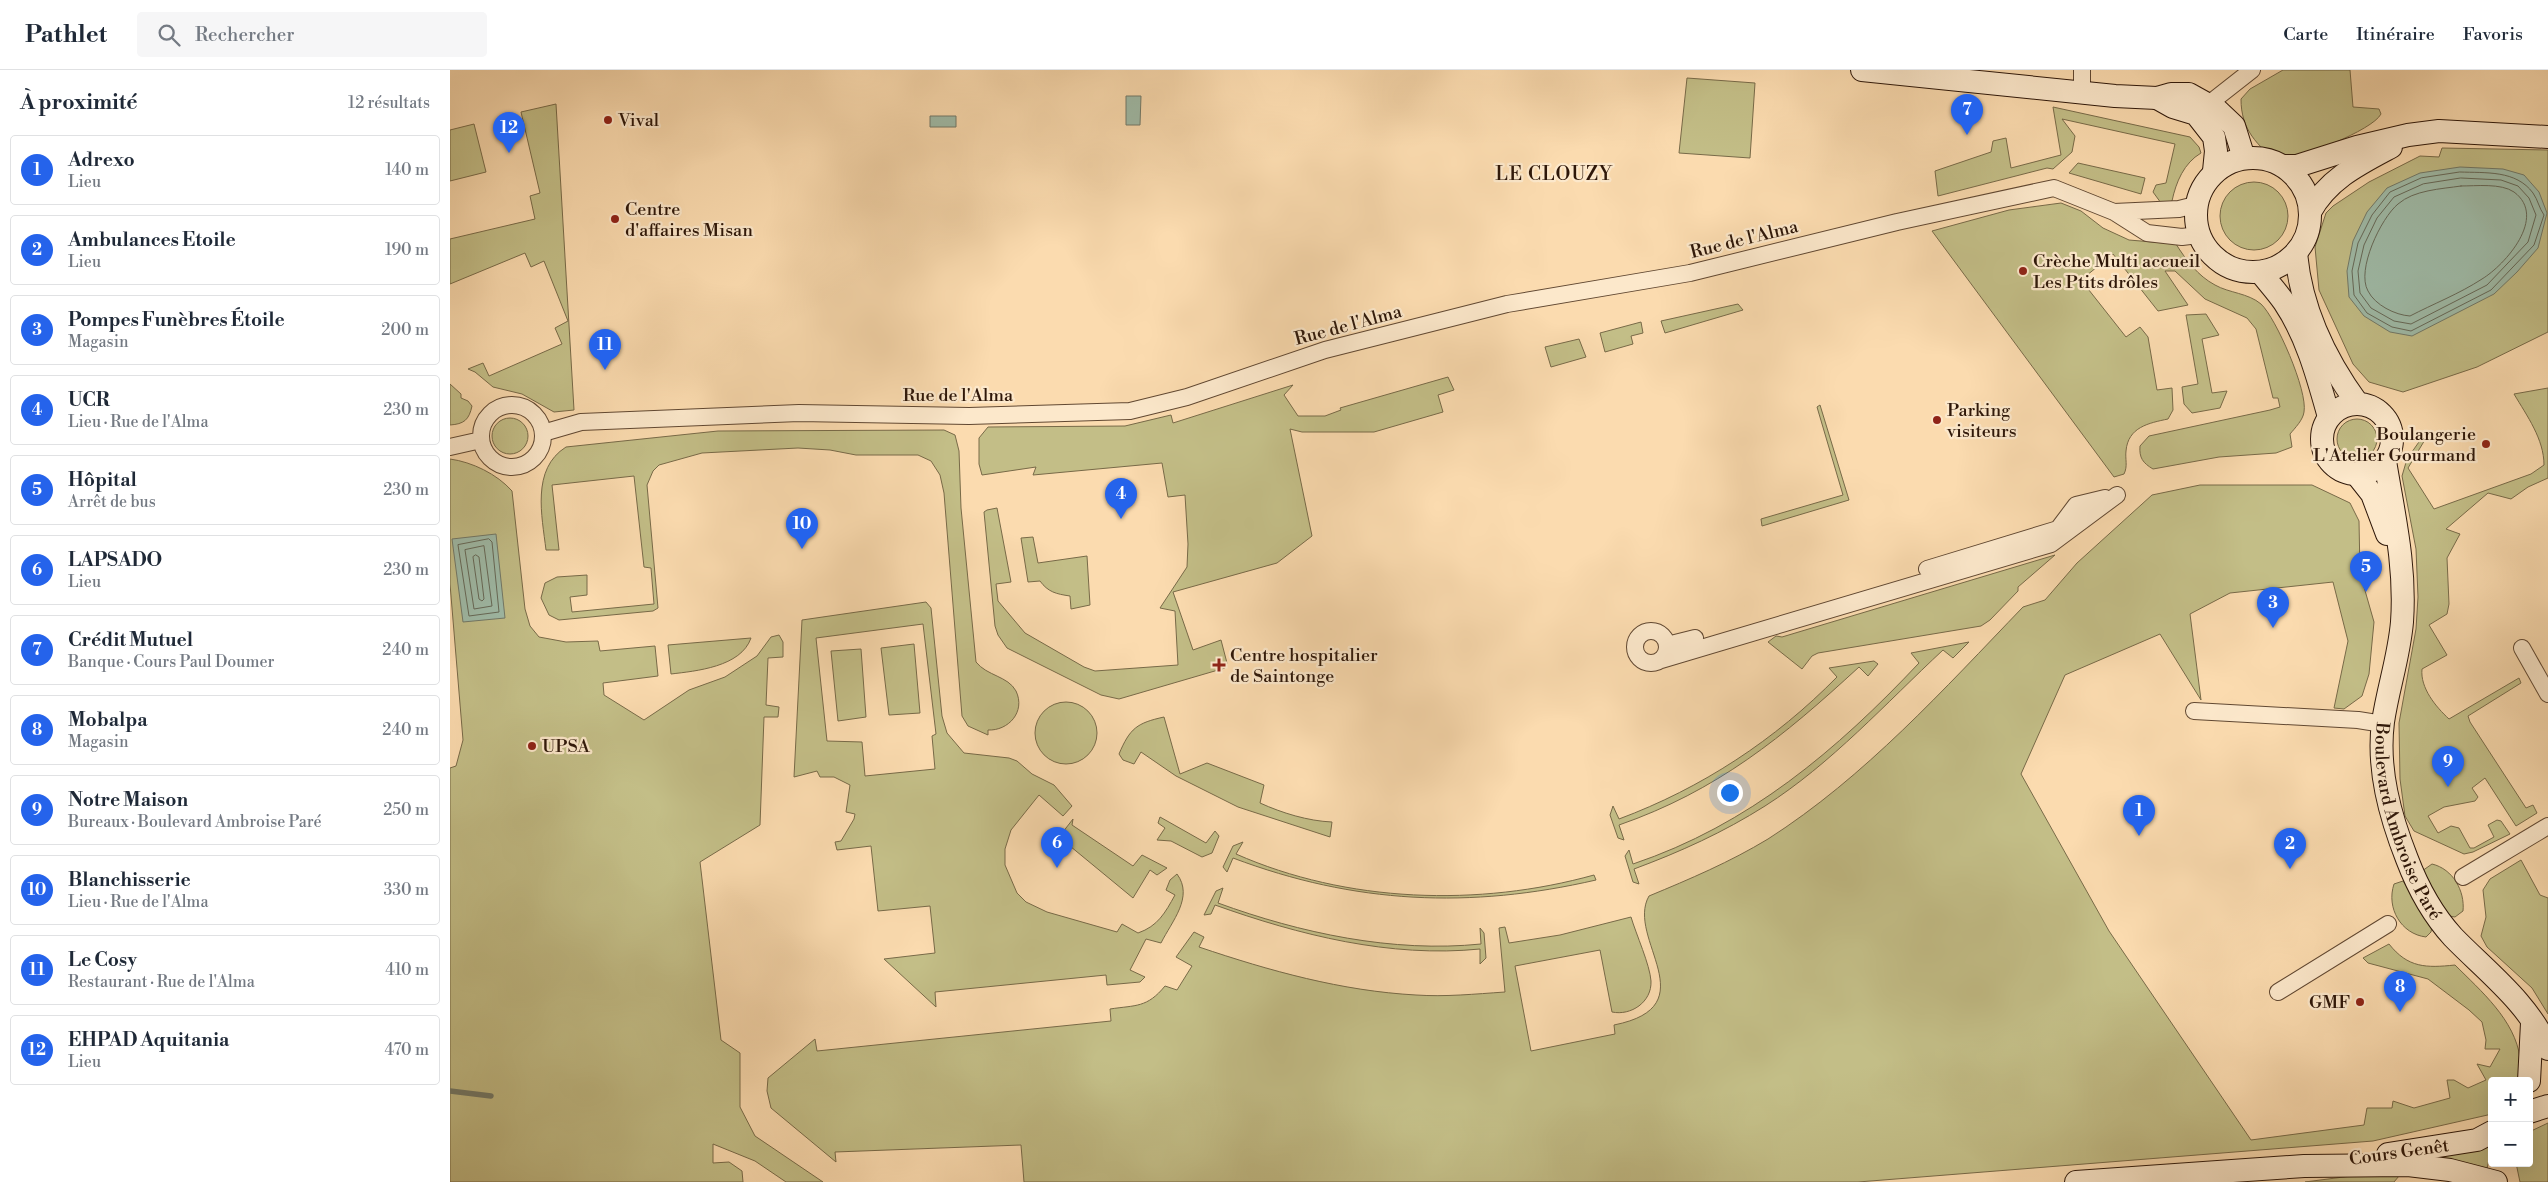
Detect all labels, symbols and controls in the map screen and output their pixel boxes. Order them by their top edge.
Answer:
search box [137,12,487,57]
text: Pathlet [25,20,107,50]
icon: search [155,21,183,49]
text: Rechercher [195,23,295,47]
text: Carte [2283,23,2328,46]
text: Itinéraire [2356,23,2435,46]
text: Favoris [2463,23,2523,46]
text: À proximité [20,90,137,116]
text: 12 résultats [348,93,430,113]
pin: 7 [1951,94,1983,135]
place label: Vival [617,109,660,132]
pin: 12 [493,112,525,153]
marker: Vival [602,114,614,126]
text: Adrexo [68,148,135,172]
text: 1 [33,160,41,180]
text: 140 m [385,160,429,180]
district label: LE CLOUZY [1495,162,1613,186]
text: Lieu [68,172,101,192]
place label: Centre d'affaires Misan [625,198,753,242]
marker: Centre d'affaires Misan [609,213,621,225]
street label: Rue de l'Alma [1688,215,1801,264]
text: Ambulances Etoile [68,228,236,252]
text: 2 [32,240,42,260]
text: 190 m [385,240,429,260]
place label: Crèche Multi accueil Les Ptits drôles [2033,250,2201,294]
text: Lieu [68,252,101,272]
marker: Crèche Multi accueil Les Ptits drôles [2017,265,2029,277]
street label: Rue de l'Alma [1292,300,1405,351]
text: Pompes Funèbres Étoile [68,308,285,332]
text: 3 [32,320,42,340]
text: 200 m [381,320,429,340]
pin: 11 [589,329,621,370]
text: Magasin [68,332,128,352]
street label: Rue de l'Alma [903,384,1014,407]
text: UCR [68,388,110,412]
place label: Parking visiteurs [1946,399,2017,443]
text: 4 [32,400,42,420]
text: 230 m [383,400,429,420]
text: Lieu · Rue de l'Alma [68,412,208,432]
marker: Parking visiteurs [1931,414,1943,426]
place label: Boulangerie L'Atelier Gourmand [2313,423,2477,467]
marker: Boulangerie L'Atelier Gourmand [2480,438,2492,450]
text: Hôpital [68,468,137,492]
pin: 4 [1105,478,1137,519]
text: 5 [32,480,42,500]
text: 230 m [383,480,429,500]
text: Arrêt de bus [68,492,156,512]
pin: 10 [786,508,818,549]
text: LAPSADO [68,548,162,572]
pin: 5 [2350,551,2382,592]
text: 6 [32,560,42,580]
text: 230 m [383,560,429,580]
text: Lieu [68,572,101,592]
pin: 3 [2257,587,2289,628]
text: Crédit Mutuel [68,628,193,652]
text: 7 [32,640,42,660]
text: 240 m [382,640,429,660]
place label: Centre hospitalier de Saintonge [1230,644,1378,688]
text: Banque · Cours Paul Doumer [68,652,274,672]
marker: Centre hospitalier de Saintonge [1212,658,1226,672]
text: Mobalpa [68,708,148,732]
text: 8 [32,720,42,740]
text: 240 m [382,720,429,740]
street label: Boulevard Ambroise Paré [2369,720,2447,925]
text: Magasin [68,732,128,752]
place label: UPSA [542,735,591,758]
marker: UPSA [526,740,538,752]
pin: 9 [2432,746,2464,787]
your location [1717,780,1743,806]
text: Notre Maison [68,788,188,812]
pin: 1 [2123,795,2155,836]
text: 9 [32,800,42,820]
text: 250 m [383,800,429,820]
text: Bureaux · Boulevard Ambroise Paré [68,812,322,832]
pin: 6 [1041,827,1073,868]
pin: 2 [2274,828,2306,869]
text: Blanchisserie [68,868,191,892]
text: 10 [28,880,46,900]
text: 330 m [383,880,429,900]
text: Lieu · Rue de l'Alma [68,892,208,912]
text: Le Cosy [68,948,137,972]
text: 11 [29,960,45,980]
text: 410 m [385,960,429,980]
pin: 8 [2384,971,2416,1012]
text: Restaurant · Rue de l'Alma [68,972,255,992]
place label: GMF [2309,991,2350,1014]
marker: GMF [2354,996,2366,1008]
text: EHPAD Aquitania [68,1028,229,1052]
text: 12 [28,1040,46,1060]
text: 470 m [385,1040,429,1060]
text: Lieu [68,1052,101,1072]
map controls [2488,1077,2533,1167]
button: + [2488,1077,2533,1122]
button: − [2488,1122,2533,1167]
street label: Cours Genêt [2348,1134,2451,1171]

